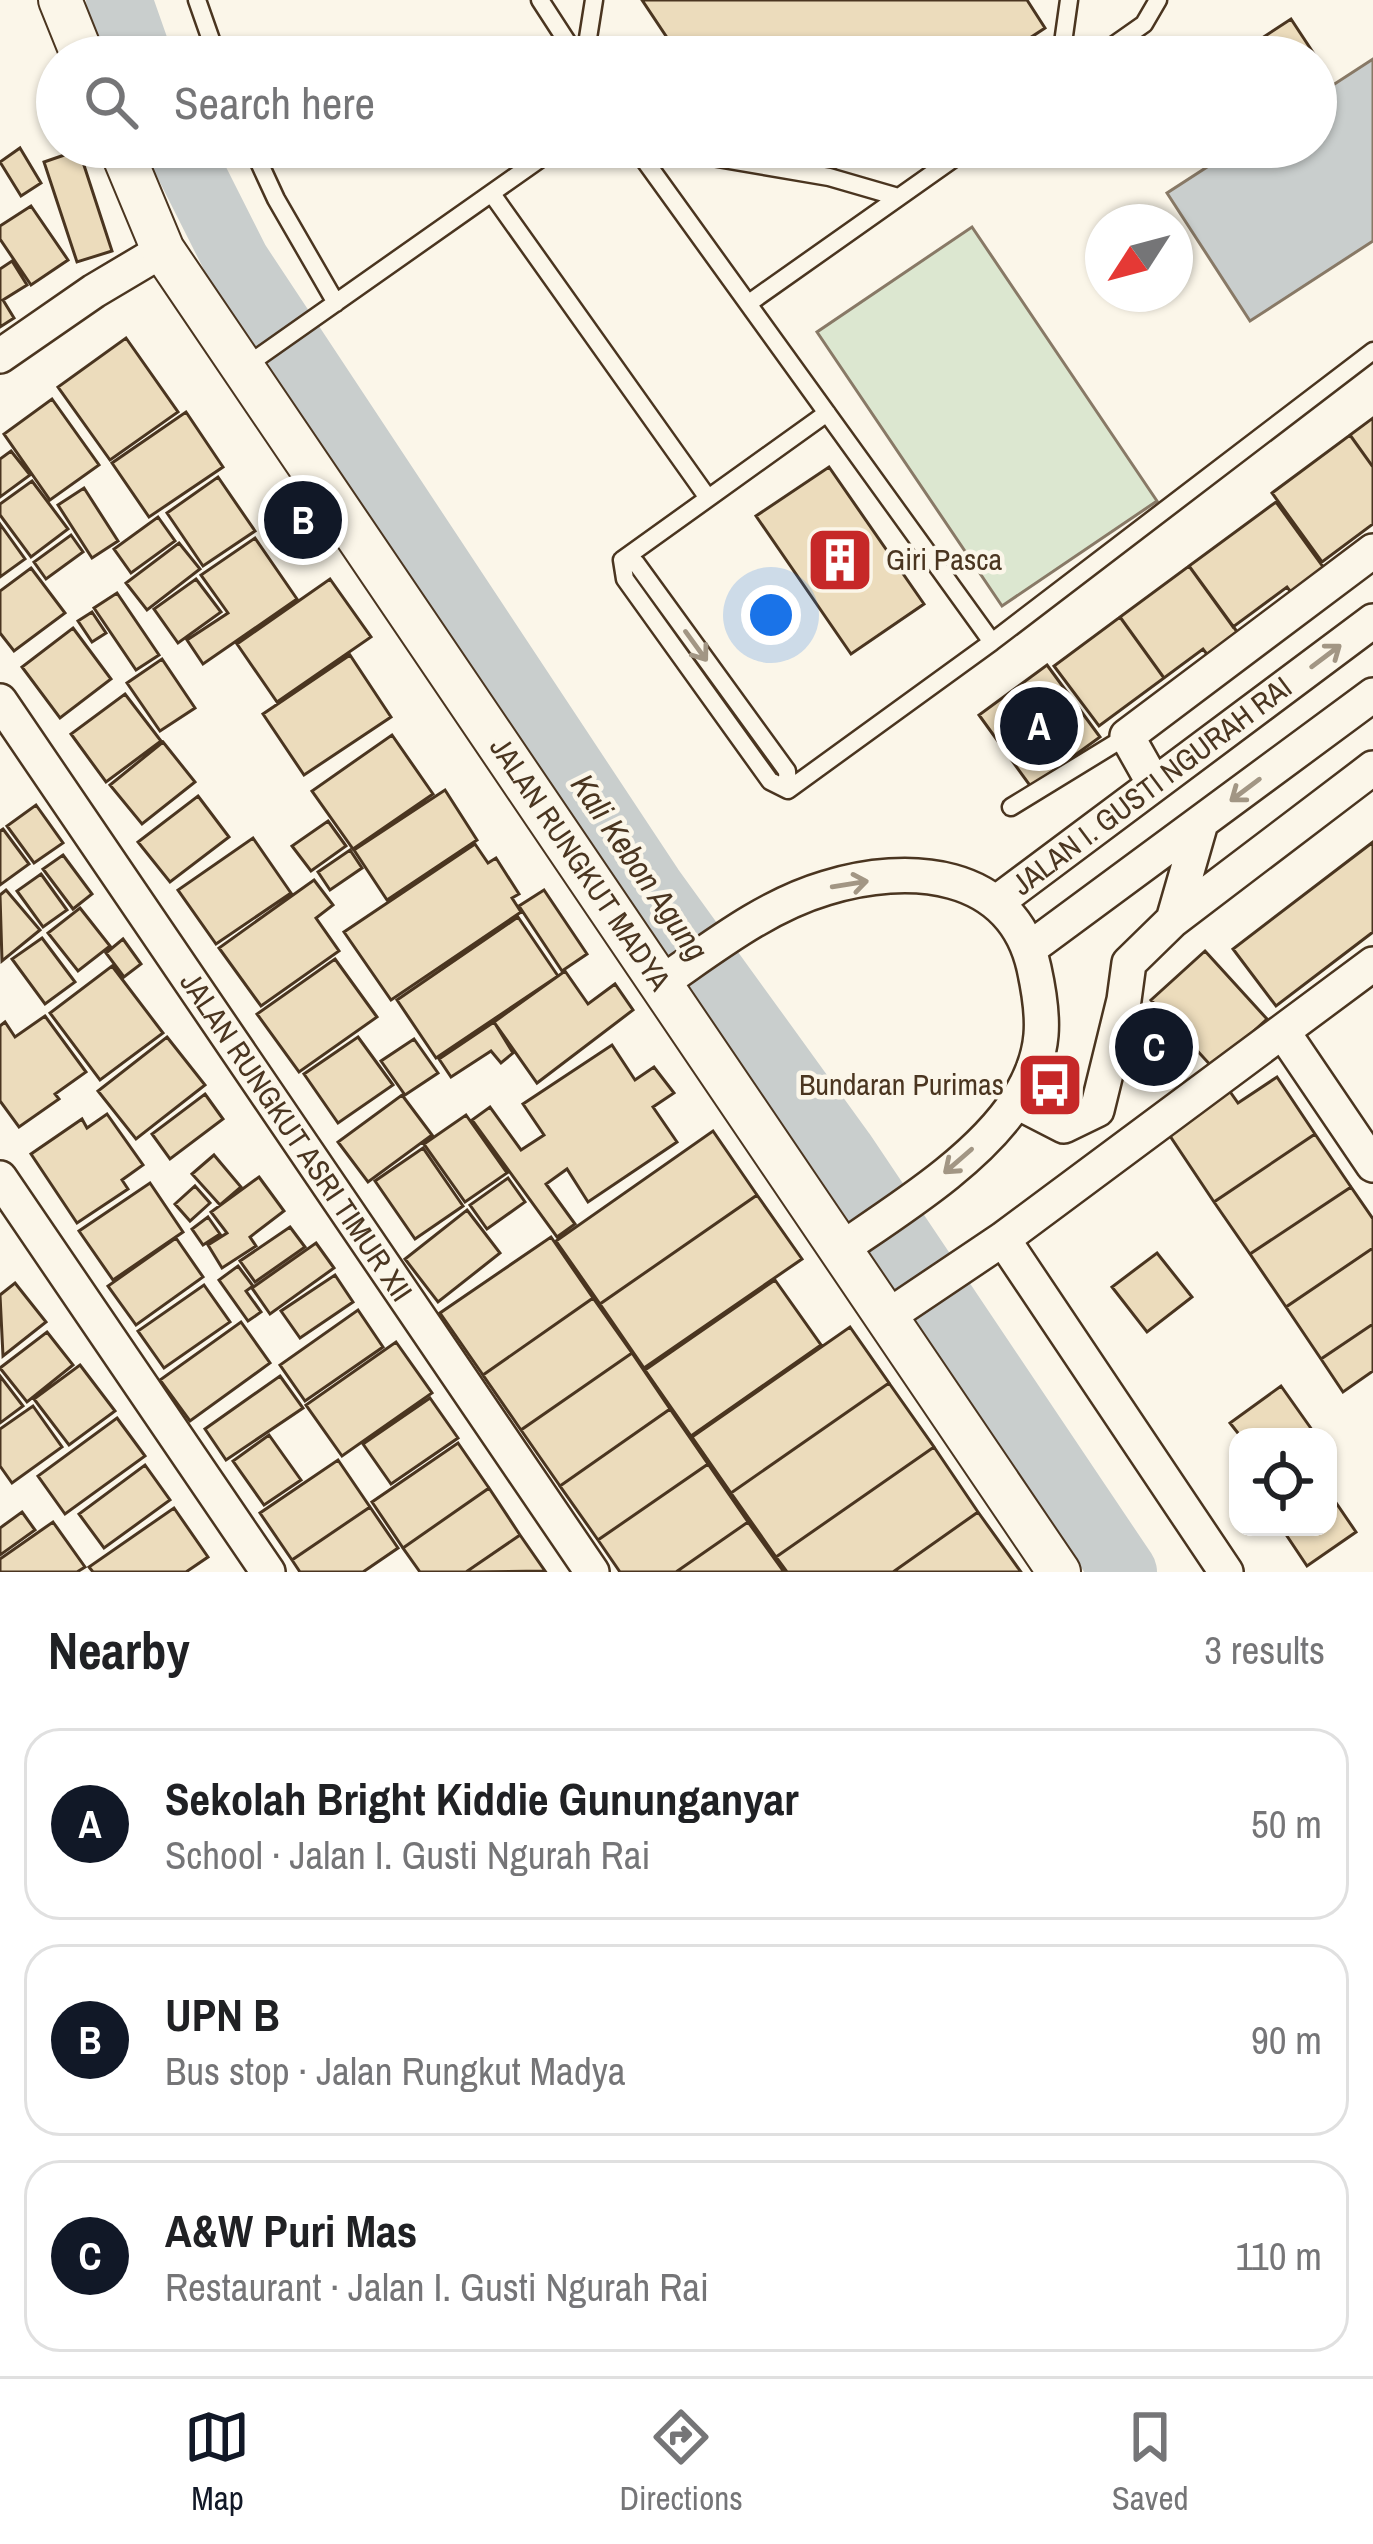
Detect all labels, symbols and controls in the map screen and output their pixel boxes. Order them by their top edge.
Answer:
search box [36,36,1337,168]
icon: search [78,69,144,135]
text: Search here [174,72,375,133]
north arrow [1085,204,1193,312]
pin: B [264,475,342,565]
building icon: Giri Pasca [805,525,875,595]
place label: Giri Pasca [886,539,1003,579]
your location [741,585,801,645]
one-way arrow [683,629,708,663]
one-way arrow [1309,644,1342,670]
street label: JALAN I. GUSTI NGURAH RAI [1005,669,1299,903]
pin: A [1000,681,1078,771]
street label: JALAN RUNGKUT MADYA [481,729,681,998]
water label: Kali Kebon Agung [561,765,719,969]
one-way arrow [1229,776,1262,802]
one-way arrow [830,871,869,894]
street label: JALAN RUNGKUT ASRI TIMUR XII [172,964,422,1309]
pin: C [1115,1002,1193,1092]
bus stop icon: Bundaran Purimas [1015,1050,1085,1120]
place label: Bundaran Purimas [799,1064,1004,1104]
one-way arrow [943,1147,974,1174]
map controls [1229,1428,1337,1536]
button: locate [1229,1428,1337,1536]
text: Nearby [48,1616,190,1685]
text: 3 results [1204,1624,1325,1676]
text: Sekolah Bright Kiddie Gununganyar [165,1768,799,1829]
text: A [78,1798,102,1850]
text: 50 m [1251,1798,1322,1850]
text: School · Jalan I. Gusti Ngurah Rai [165,1829,650,1881]
text: UPN B [165,1984,280,2045]
text: B [78,2014,102,2066]
text: 90 m [1251,2014,1322,2066]
text: Bus stop · Jalan Rungkut Madya [165,2045,625,2097]
text: A&W Puri Mas [165,2200,417,2261]
text: C [78,2230,102,2282]
text: 110 m [1235,2230,1322,2282]
text: Restaurant · Jalan I. Gusti Ngurah Rai [165,2261,709,2313]
tab: Map [184,2404,250,2520]
tab: Directions [619,2404,743,2520]
tab: Saved [1112,2404,1188,2520]

